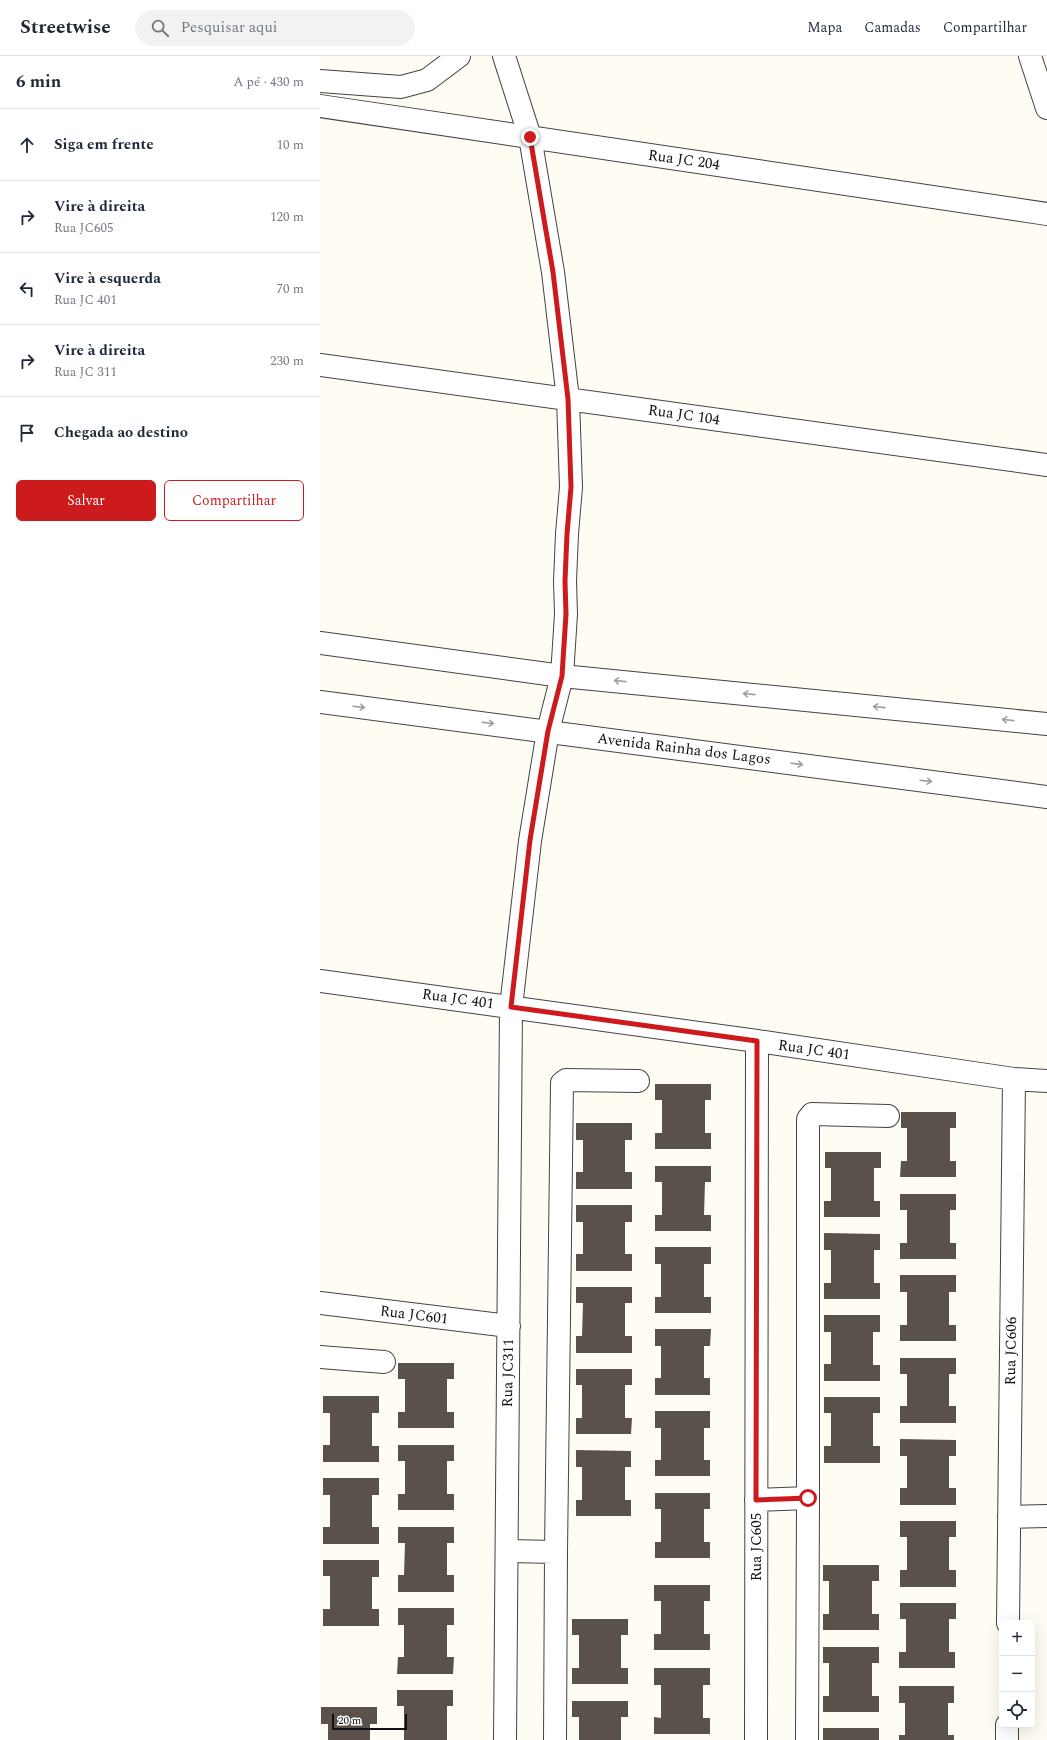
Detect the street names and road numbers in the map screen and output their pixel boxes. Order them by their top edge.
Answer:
street label: Rua JC 204 [647,144,722,176]
street label: Rua JC 104 [647,399,722,431]
street label: Avenida Rainha dos Lagos [596,727,772,771]
street label: Rua JC 401 [421,983,495,1015]
street label: Rua JC 401 [777,1034,851,1066]
street label: Rua JC601 [379,1299,449,1331]
street label: Rua JC606 [999,1316,1023,1386]
street label: Rua JC311 [496,1338,520,1408]
street label: Rua JC605 [745,1513,768,1581]

